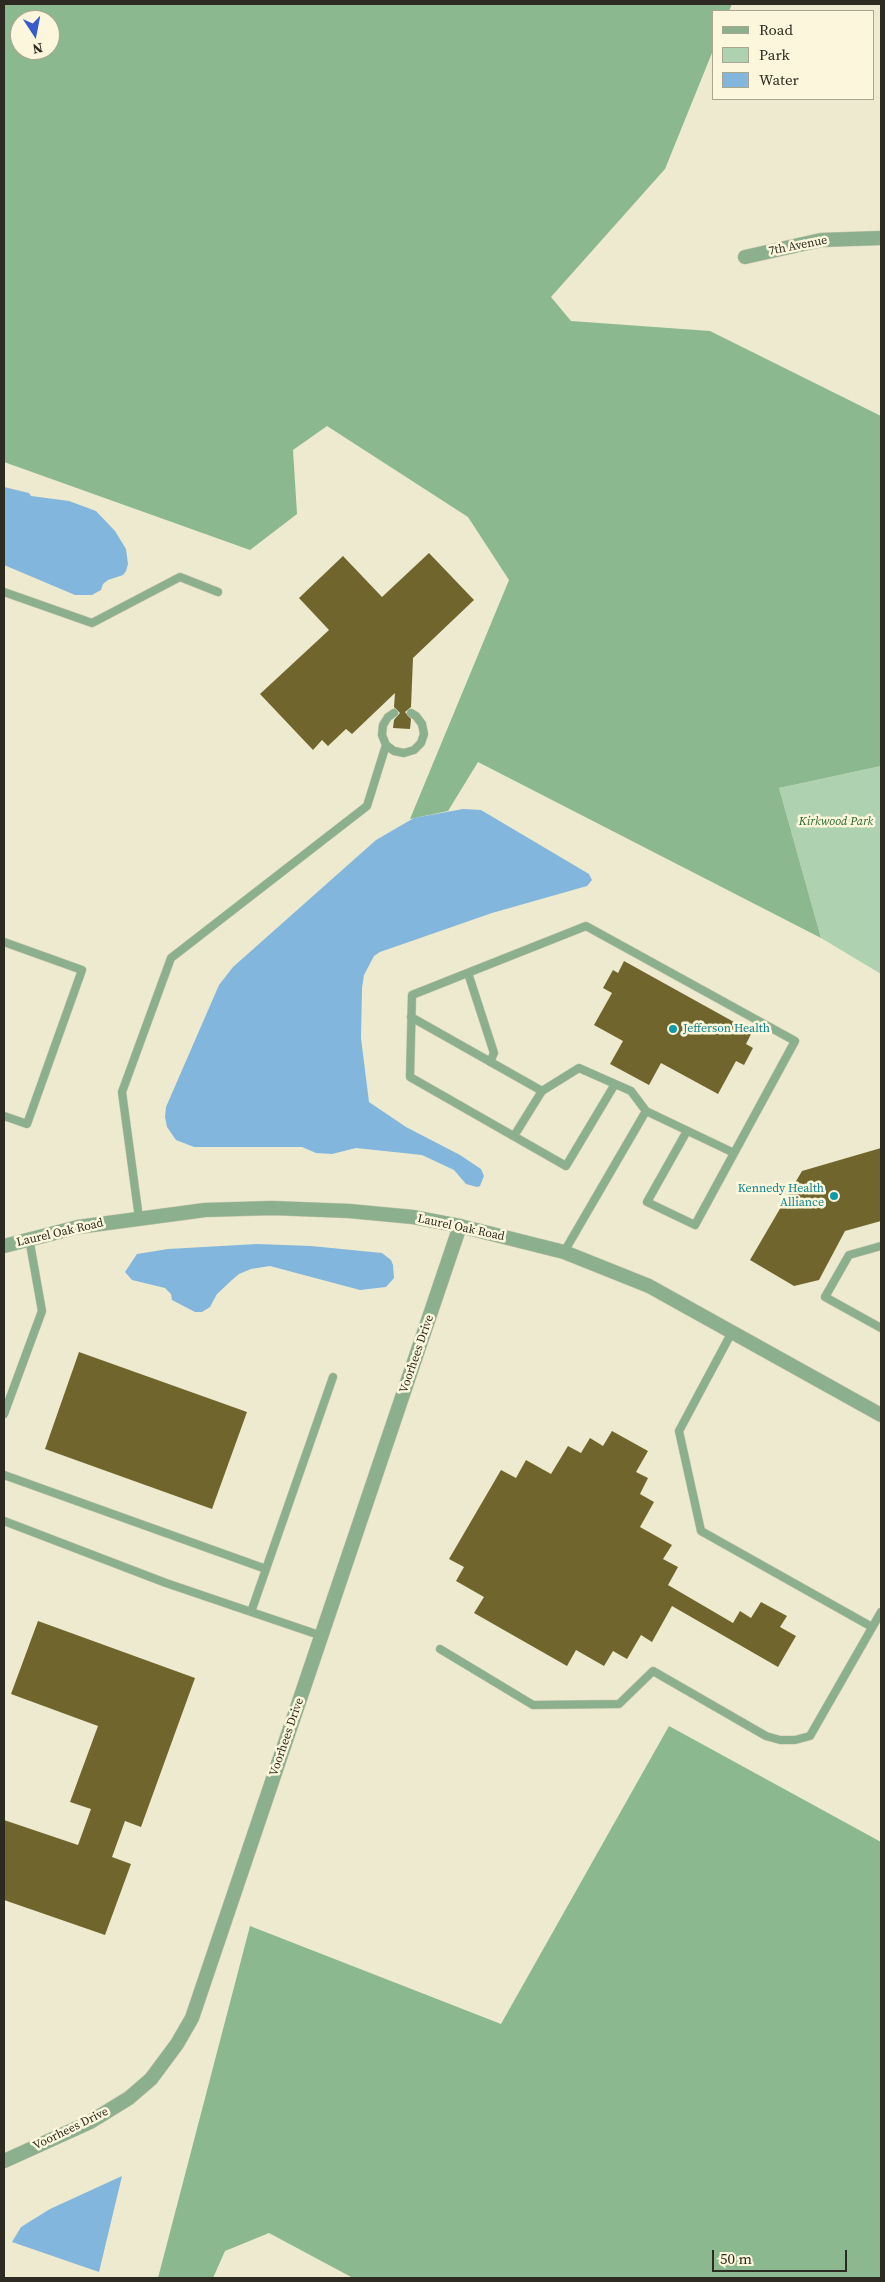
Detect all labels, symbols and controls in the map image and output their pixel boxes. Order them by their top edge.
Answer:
north arrow [10,10,60,60]
legend [712,10,875,100]
text: Road [759,19,793,40]
text: N [31,38,45,60]
text: Park [759,44,790,65]
text: Water [759,69,799,90]
street label: 7th Avenue [768,233,828,259]
park label: Kirkwood Park [799,815,873,829]
place label: Jefferson Health [683,1022,770,1036]
marker: Jefferson Health [667,1023,679,1035]
place label: Kennedy Health Alliance [738,1182,824,1210]
marker: Kennedy Health Alliance [828,1190,840,1202]
street label: Laurel Oak Road [416,1212,506,1244]
street label: Laurel Oak Road [15,1216,105,1250]
street label: Voorhees Drive [397,1313,437,1395]
street label: Voorhees Drive [267,1696,307,1778]
street label: Voorhees Drive [31,2105,111,2153]
scale bar [715,2240,850,2272]
text: 50 m [720,2248,752,2269]

